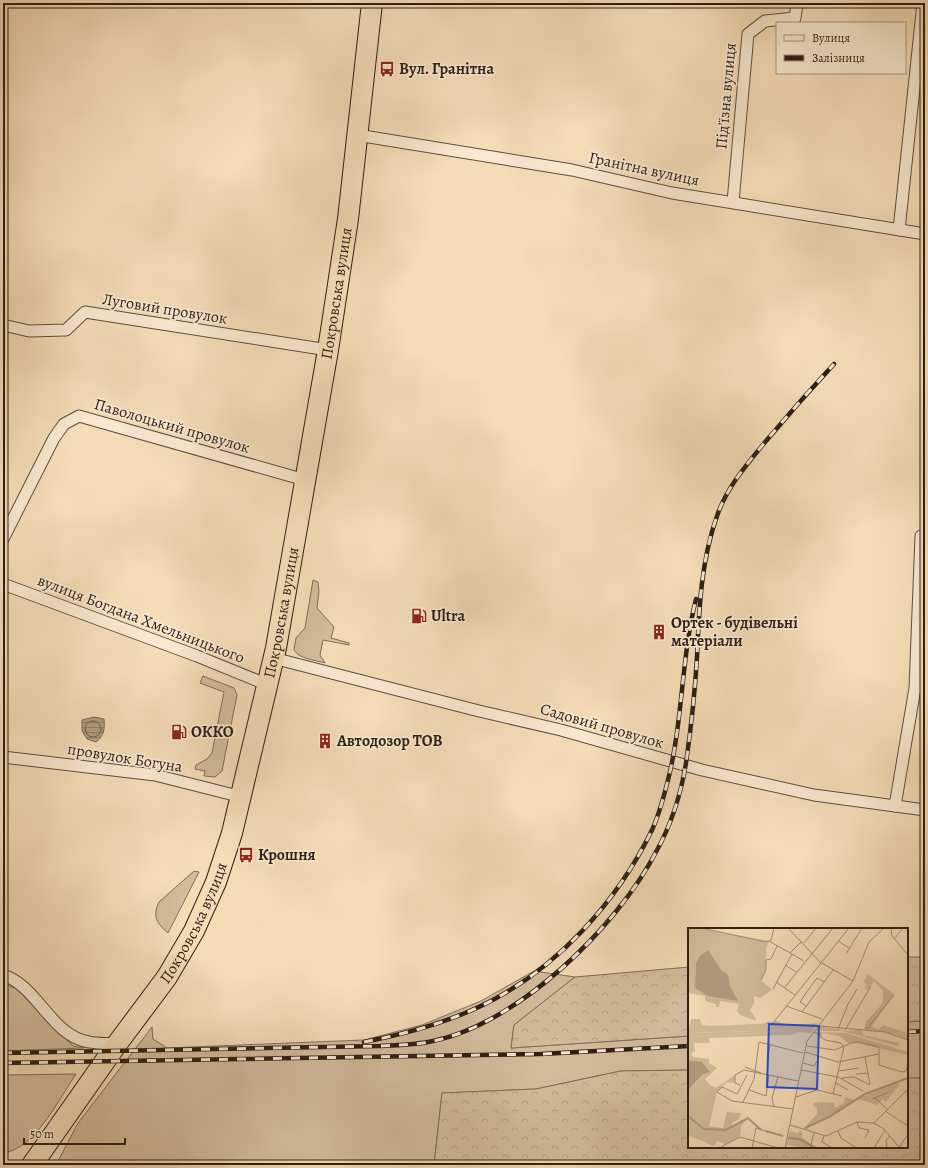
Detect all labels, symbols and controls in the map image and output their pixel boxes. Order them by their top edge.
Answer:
legend [776,22,906,74]
text: Вулиця [812,30,850,46]
street label: Підʼїзна вулиця [710,42,742,150]
text: Залізниця [812,50,865,66]
place label: Вул. Гранітна [399,58,495,80]
bus stop icon: Вул. Гранітна [378,60,396,78]
street label: Гранітна вулиця [587,147,702,192]
street label: Покровська вулиця [316,226,358,361]
street label: Луговий провулок [101,288,229,330]
street label: Паволоцький провулок [92,393,252,459]
street label: Покровська вулиця [258,545,304,680]
street label: вулиця Богдана Хмельницького [34,569,248,669]
place label: Ultra [431,605,465,627]
fuel station icon: Ultra [410,607,428,625]
place label: Ортек - будівельні матеріали [671,612,798,652]
building icon: Ортек - будівельні матеріали [650,623,668,641]
street label: Садовий провулок [538,698,666,754]
place label: ОККО [191,721,234,743]
fuel station icon: ОККО [170,723,188,741]
place label: Автодозор ТОВ [336,730,442,752]
building icon: Автодозор ТОВ [316,732,334,750]
street label: провулок Богуна [66,738,185,778]
place label: Крошня [258,844,316,866]
bus stop icon: Крошня [237,846,255,864]
street label: Покровська вулиця [155,859,233,988]
inset map [688,928,908,1148]
scale bar [24,1120,125,1146]
text: 50 m [30,1126,54,1142]

